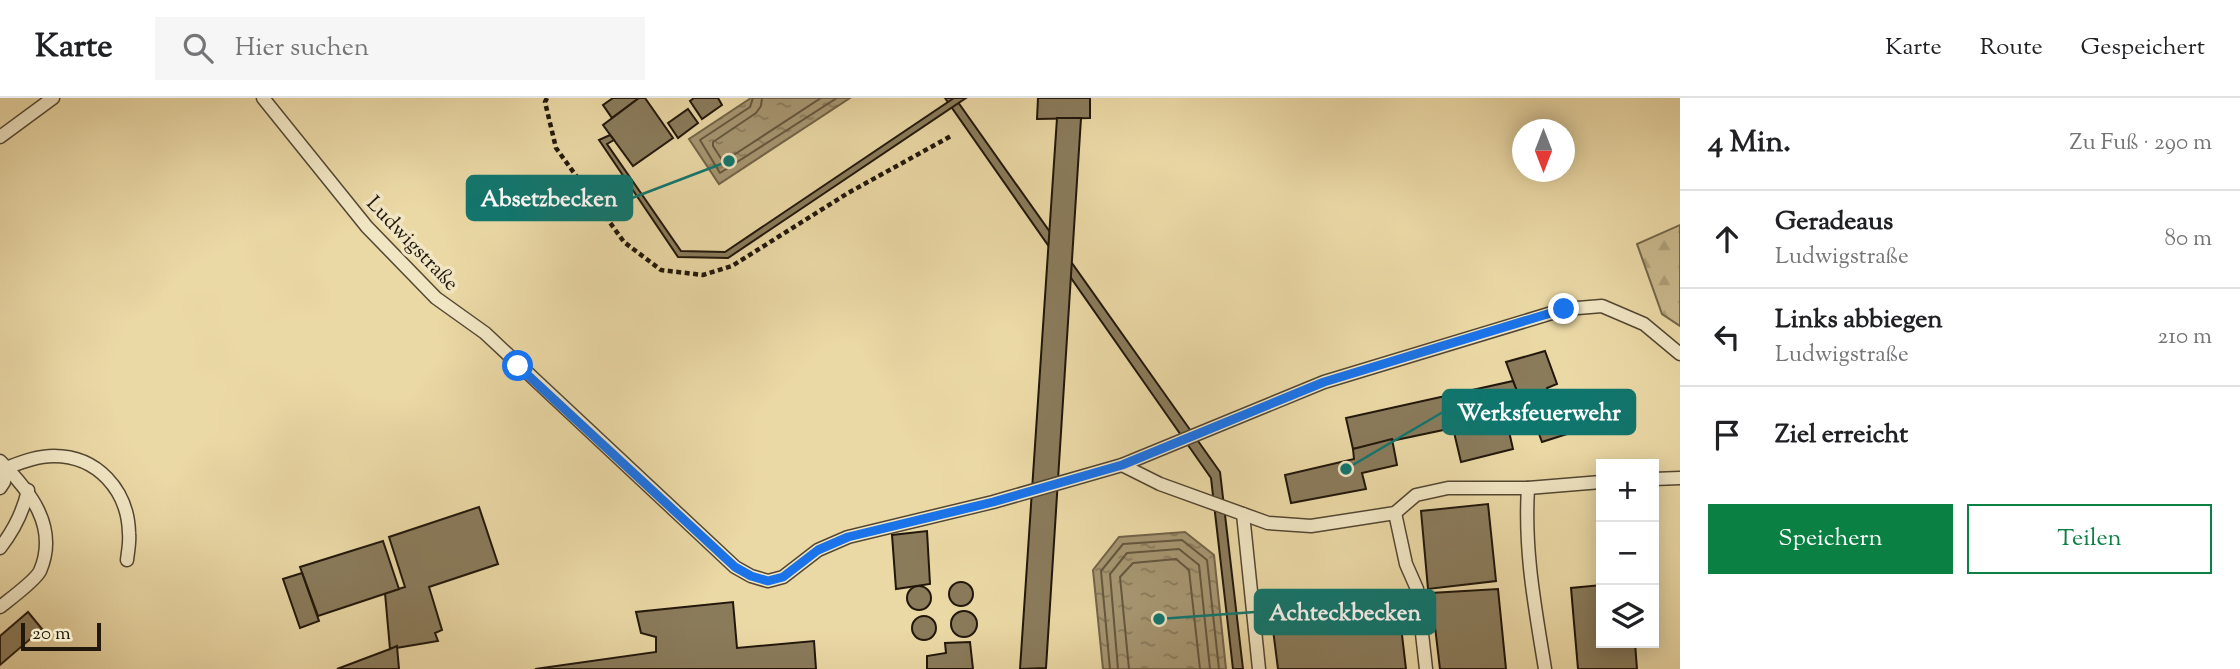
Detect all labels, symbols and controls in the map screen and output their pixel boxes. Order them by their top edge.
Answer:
search box [155,17,645,80]
text: Karte [35,24,113,72]
icon: search [179,29,217,67]
text: Hier suchen [235,30,369,67]
text: Karte [1885,31,1942,65]
text: Route [1980,31,2043,65]
text: Gespeichert [2081,31,2205,65]
north arrow [1512,119,1575,182]
text: 4 Min. [1708,122,1791,165]
text: Zu Fuß · 290 m [2070,127,2212,160]
callout: Absetzbecken [467,176,632,220]
text: Absetzbecken [481,184,618,217]
street label: Ludwigstraße [358,190,465,299]
text: Geradeaus [1775,204,1893,241]
icon: ahead [1708,220,1746,258]
text: 80 m [2164,223,2212,256]
text: Ludwigstraße [1775,241,1909,274]
route end [1548,293,1579,324]
text: Links abbiegen [1775,302,1943,339]
icon: left [1708,318,1746,356]
text: 210 m [2158,321,2212,354]
text: Ludwigstraße [1775,339,1909,372]
route start [502,350,533,381]
callout: Werksfeuerwehr [1443,390,1635,434]
text: Werksfeuerwehr [1457,398,1621,431]
icon: arrive [1708,416,1746,454]
text: Ziel erreicht [1775,417,1908,454]
map controls [1596,459,1659,648]
button: + [1596,459,1659,522]
button: Speichern [1708,504,1953,574]
button: Teilen [1967,504,2212,574]
button: − [1596,522,1659,585]
button: layers [1596,585,1659,648]
callout: Achteckbecken [1255,590,1435,634]
text: Achteckbecken [1269,598,1422,631]
scale bar [21,620,102,652]
text: 20 m [32,621,71,648]

